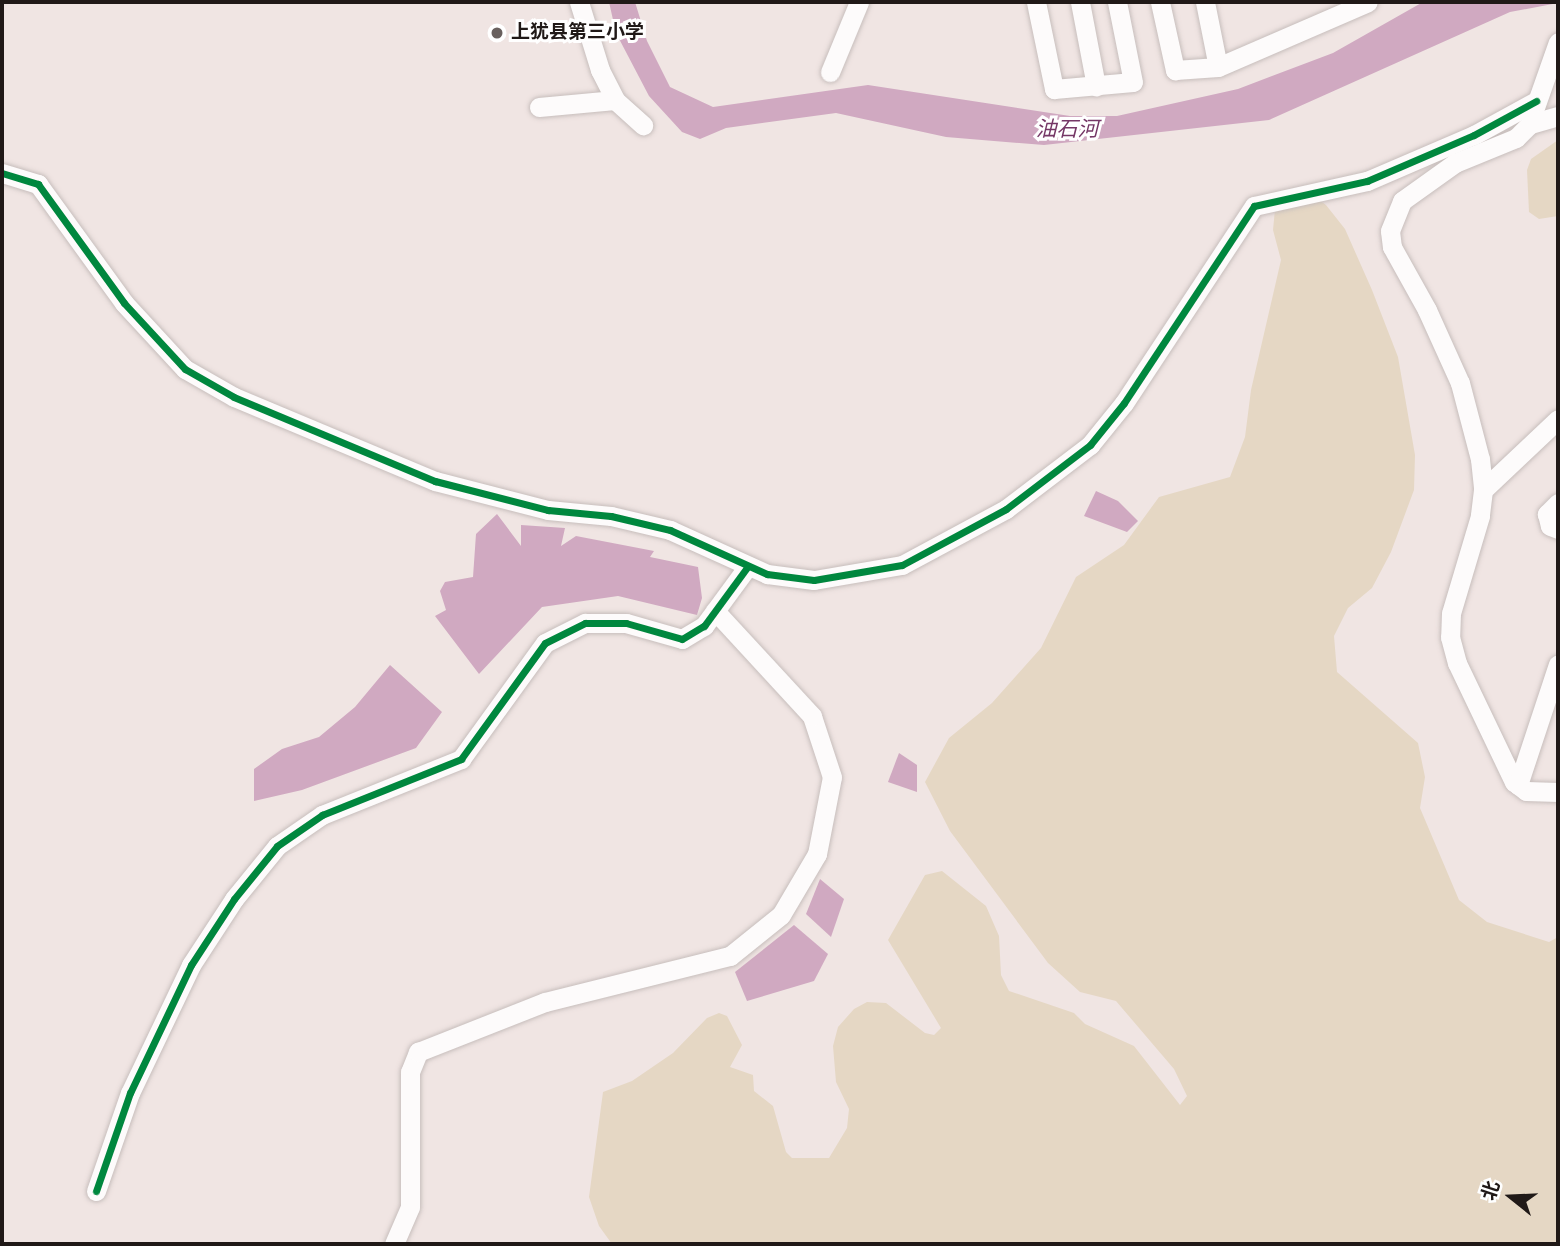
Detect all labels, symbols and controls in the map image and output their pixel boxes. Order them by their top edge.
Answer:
place label: 上犹县第三小学 [511,22,644,44]
marker: 上犹县第三小学 [489,25,505,41]
water label: 油石河 [1036,116,1098,142]
north arrow [1476,1162,1546,1232]
text: 北 [1477,1178,1505,1203]

